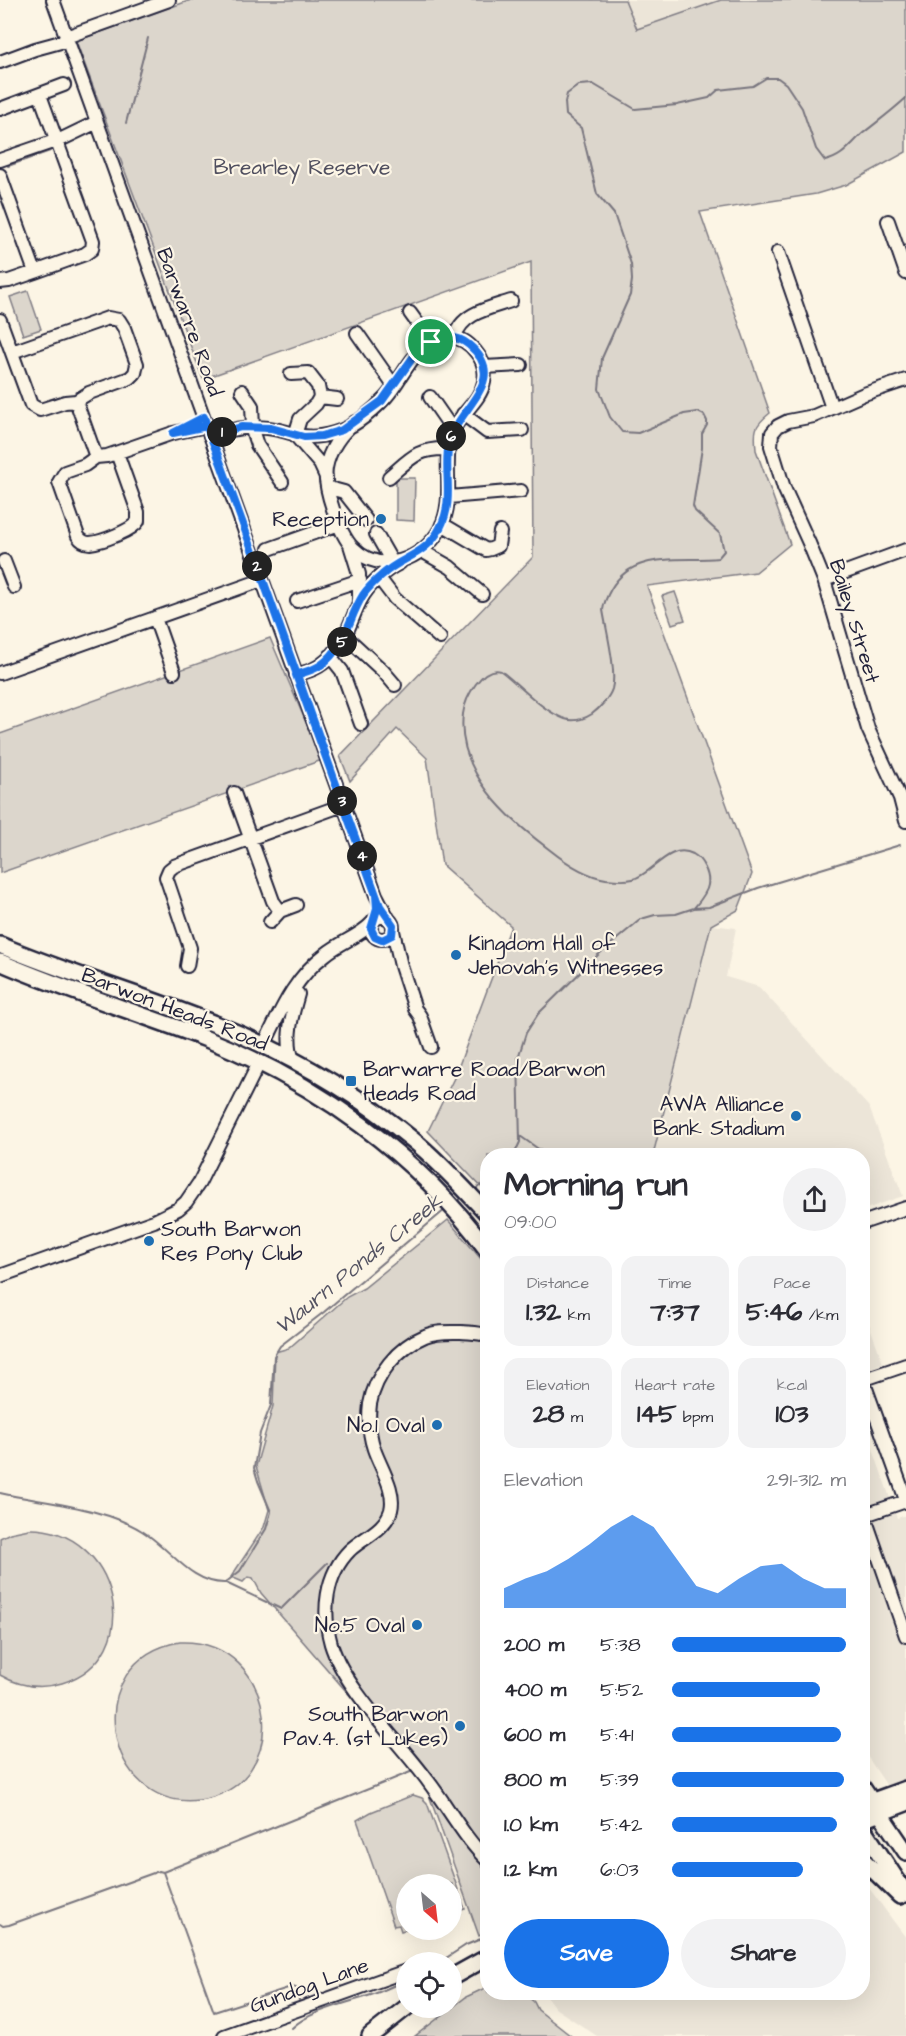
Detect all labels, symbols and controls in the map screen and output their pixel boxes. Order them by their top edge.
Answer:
park label: Brearley Reserve [214,153,390,184]
street label: Barwarre Road [149,244,230,401]
pin [405,316,456,367]
icon: arrive [414,325,447,358]
pin: 1 [207,417,237,447]
text: 1 [221,421,223,443]
pin: 6 [436,421,466,451]
text: 6 [446,425,456,447]
place label: Reception [272,505,369,535]
marker: Reception [374,512,388,526]
pin: 2 [242,551,272,581]
text: 2 [252,555,262,577]
street label: Bailey Street [820,556,887,688]
pin: 5 [327,627,357,657]
text: 5 [336,631,348,653]
pin: 3 [327,786,357,816]
text: 3 [338,790,346,812]
pin: 4 [347,841,377,871]
text: 4 [357,845,367,867]
place label: Kingdom Hall of Jehovah's Witnesses [468,929,663,982]
marker: Kingdom Hall of Jehovah's Witnesses [449,948,463,962]
street label: Barwon Heads Road [77,961,272,1058]
place label: Barwarre Road/Barwon Heads Road [363,1055,605,1108]
marker: Barwarre Road/Barwon Heads Road [344,1074,358,1088]
place label: AWA Alliance Bank Stadium [653,1090,785,1143]
marker: AWA Alliance Bank Stadium [789,1109,803,1123]
text: Morning run [504,1162,688,1208]
button: share [783,1168,846,1231]
water label: Waurn Ponds Creek [268,1186,450,1342]
text: 09:00 [504,1208,557,1236]
place label: South Barwon Res Pony Club [161,1215,303,1270]
marker: South Barwon Res Pony Club [142,1234,156,1248]
text: Distance [527,1272,589,1294]
text: Time [658,1272,692,1294]
text: Pace [773,1272,811,1294]
text: 1.32 [526,1294,561,1330]
text: 7:37 [650,1294,700,1330]
text: 5:46 [746,1294,802,1330]
text: km [561,1304,590,1326]
text: /km [802,1304,838,1326]
text: Elevation [527,1374,589,1396]
text: Heart rate [635,1374,715,1396]
text: kcal [777,1374,807,1396]
text: 28 [533,1396,564,1432]
text: 145 [637,1396,676,1432]
text: 103 [776,1396,808,1432]
text: m [564,1406,583,1428]
text: bpm [676,1406,713,1428]
place label: No.1 Oval [347,1411,425,1440]
marker: No.1 Oval [430,1418,444,1432]
text: Elevation [504,1466,583,1494]
text: 291–312 m [767,1466,846,1494]
place label: No.5 Oval [315,1611,405,1640]
marker: No.5 Oval [410,1618,424,1632]
text: 200 m [504,1631,564,1659]
text: 5:38 [600,1631,641,1659]
text: 400 m [504,1676,566,1704]
text: 5:52 [600,1676,643,1704]
place label: South Barwon Pav.4. (st Lukes) [283,1700,448,1753]
marker: South Barwon Pav.4. (st Lukes) [453,1719,467,1733]
text: 600 m [504,1721,565,1749]
text: 5:41 [600,1721,634,1749]
text: 800 m [504,1766,566,1794]
text: 5:39 [600,1766,639,1794]
text: 1.0 km [504,1811,558,1839]
text: 5:42 [600,1811,643,1839]
text: 1.2 km [504,1856,557,1884]
text: 6:03 [600,1856,639,1884]
north arrow [396,1874,462,1940]
map controls [396,1874,462,2018]
button: Save [504,1919,669,1988]
button: Share [681,1919,846,1988]
street label: Gundog Lane [246,1951,373,2022]
button: locate [396,1952,462,2018]

